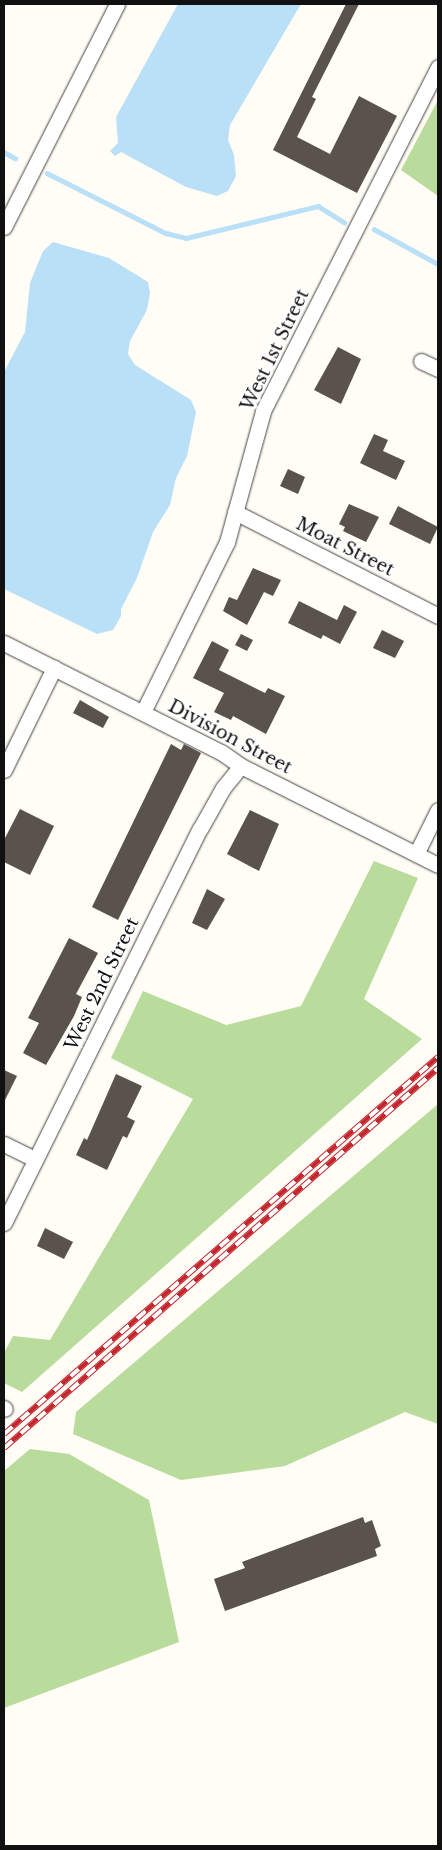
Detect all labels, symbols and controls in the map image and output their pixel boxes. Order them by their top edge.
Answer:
street label: West 1st Street [236,286,314,414]
street label: Moat Street [292,513,398,581]
street label: Division Street [165,695,295,779]
street label: West 2nd Street [60,914,144,1054]

